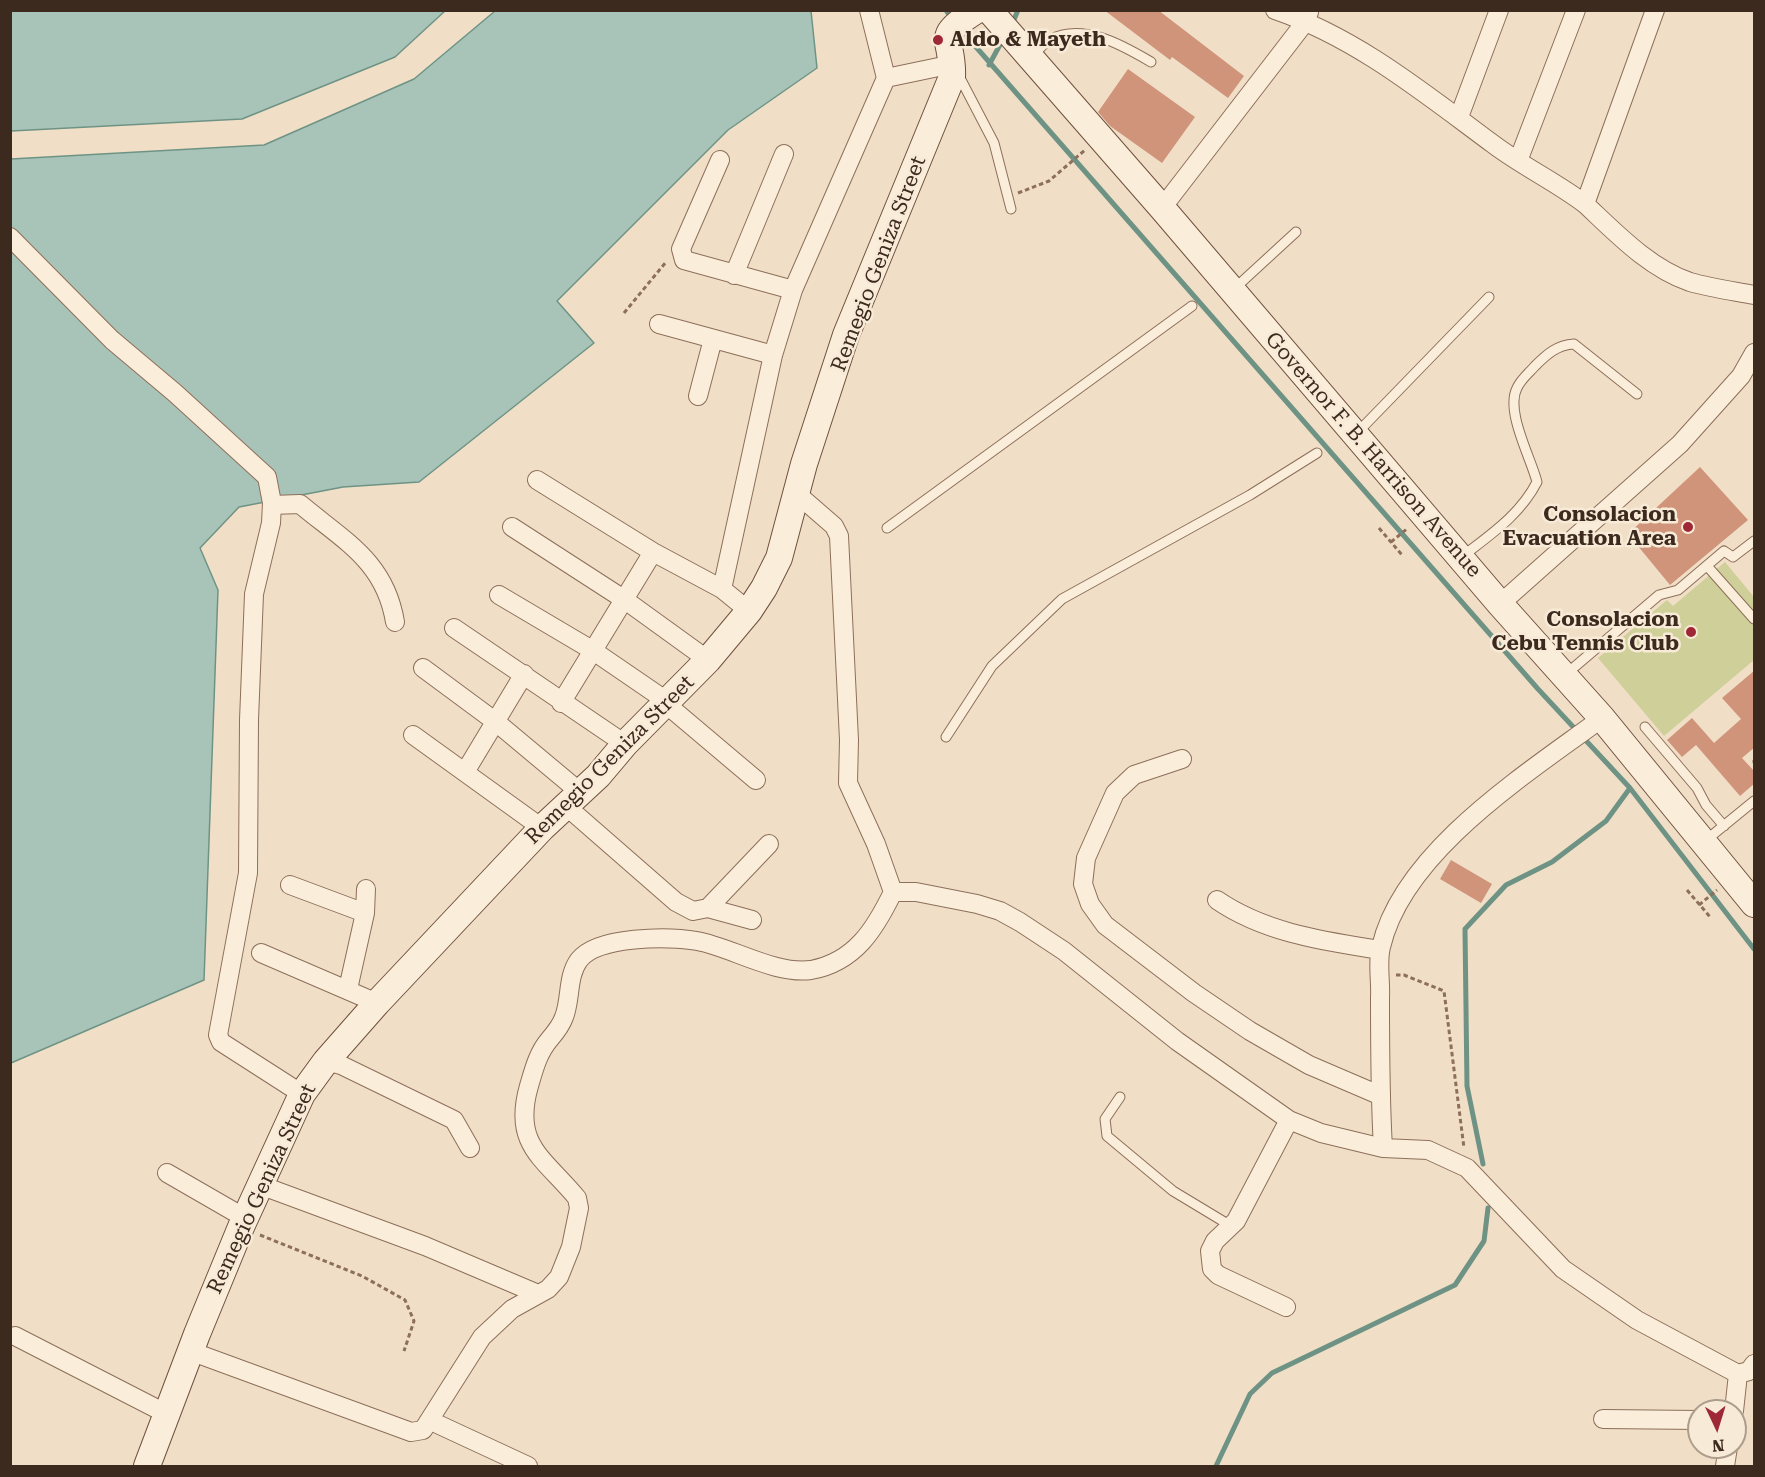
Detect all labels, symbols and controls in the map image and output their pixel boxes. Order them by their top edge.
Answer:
place label: Aldo & Mayeth [950,27,1106,53]
marker: Aldo & Mayeth [931,33,945,47]
street label: Remegio Geniza Street [826,153,932,375]
street label: Governor F. B. Harrison Avenue [1260,327,1486,583]
place label: Consolacion Evacuation Area [1502,502,1676,552]
marker: Consolacion Evacuation Area [1681,520,1695,534]
place label: Consolacion Cebu Tennis Club [1492,607,1679,657]
marker: Consolacion Cebu Tennis Club [1684,625,1698,639]
street label: Remegio Geniza Street [520,670,700,850]
street label: Remegio Geniza Street [202,1080,322,1298]
north arrow [1687,1399,1747,1459]
text: N [1711,1436,1725,1455]

